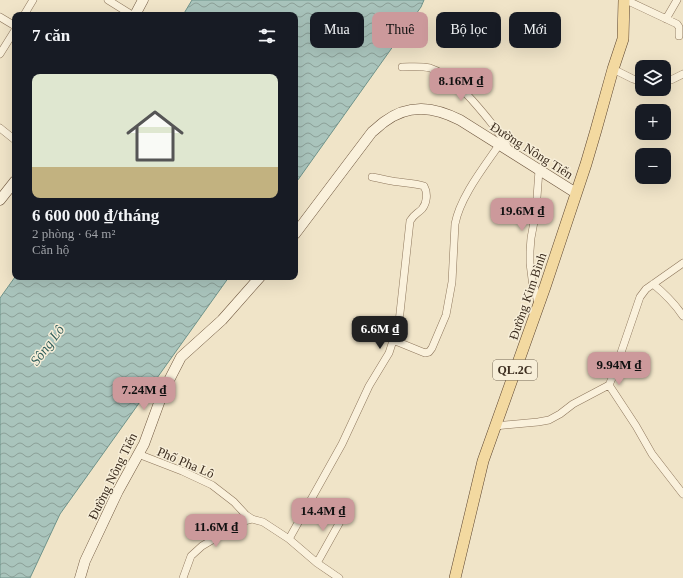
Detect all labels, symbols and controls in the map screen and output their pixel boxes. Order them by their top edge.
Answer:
chip: Mua [310,12,364,48]
chip: Thuê [372,12,428,48]
chip: Bộ lọc [436,12,501,48]
chip: Mới [509,12,561,48]
icon: filters [256,25,278,47]
text: 7 căn [32,26,70,45]
map controls [635,60,671,184]
button: layers [635,60,671,96]
pin: 8.16M ₫ [424,68,498,102]
text: 8.16M ₫ [439,73,483,88]
icon: home [119,100,191,172]
button: + [635,104,671,140]
street label: Đường Nông Tiến [488,119,576,182]
button: − [635,148,671,184]
pin: 19.6M ₫ [485,198,559,232]
text: 19.6M ₫ [500,203,544,218]
text: 6 600 000 ₫/tháng [32,206,159,225]
text: 2 phòng · 64 m² [32,226,115,241]
text: Căn hộ [32,242,69,257]
street label: Đường Kim Bình [506,250,550,342]
pin: 6.6M ₫ [347,316,413,350]
text: 6.6M ₫ [361,321,399,336]
water label: Sông Lô [27,322,67,368]
pin: 9.94M ₫ [582,352,656,386]
text: 9.94M ₫ [597,357,641,372]
road number: QL.2C [493,360,537,380]
pin: 7.24M ₫ [107,377,181,411]
text: 7.24M ₫ [122,382,166,397]
street label: Đường Nông Tiến [85,430,140,522]
street label: Phố Pha Lô [155,444,217,481]
pin: 14.4M ₫ [286,498,360,532]
text: 14.4M ₫ [301,503,345,518]
pin: 11.6M ₫ [179,514,253,548]
text: 11.6M ₫ [194,519,238,534]

